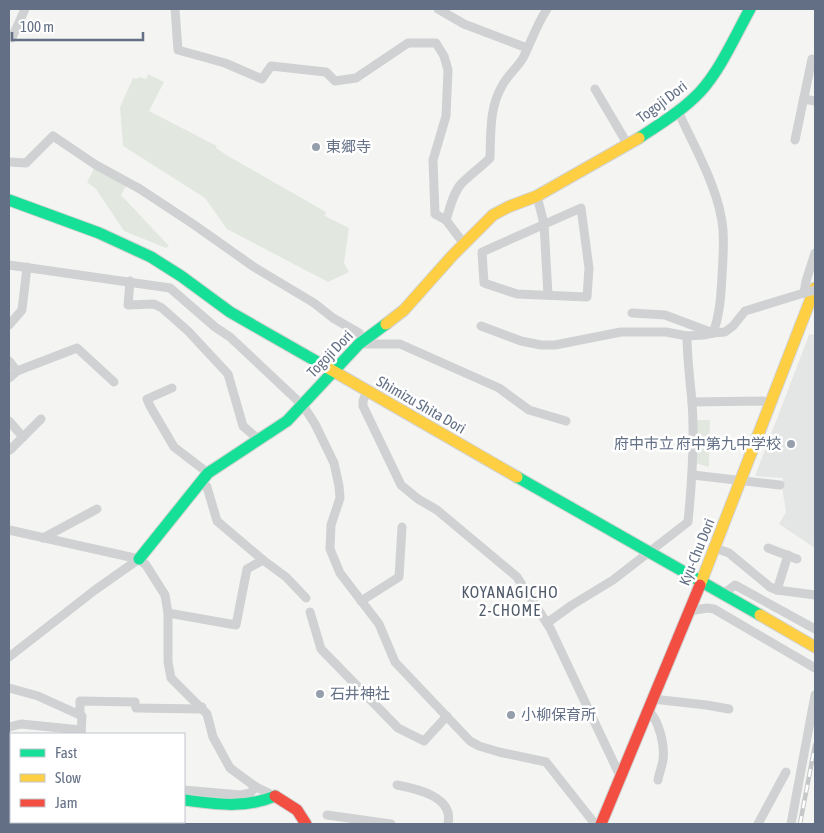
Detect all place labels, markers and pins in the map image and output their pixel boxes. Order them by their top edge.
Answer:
place label: 東郷寺 [326,138,371,155]
marker: 東郷寺 [310,141,322,153]
place label: 府中市立 府中第九中学校 [614,435,781,452]
marker: 府中市立 府中第九中学校 [785,438,797,450]
place label: 石井神社 [330,685,390,702]
marker: 石井神社 [314,688,326,700]
place label: 小柳保育所 [521,706,596,723]
marker: 小柳保育所 [505,709,517,721]

